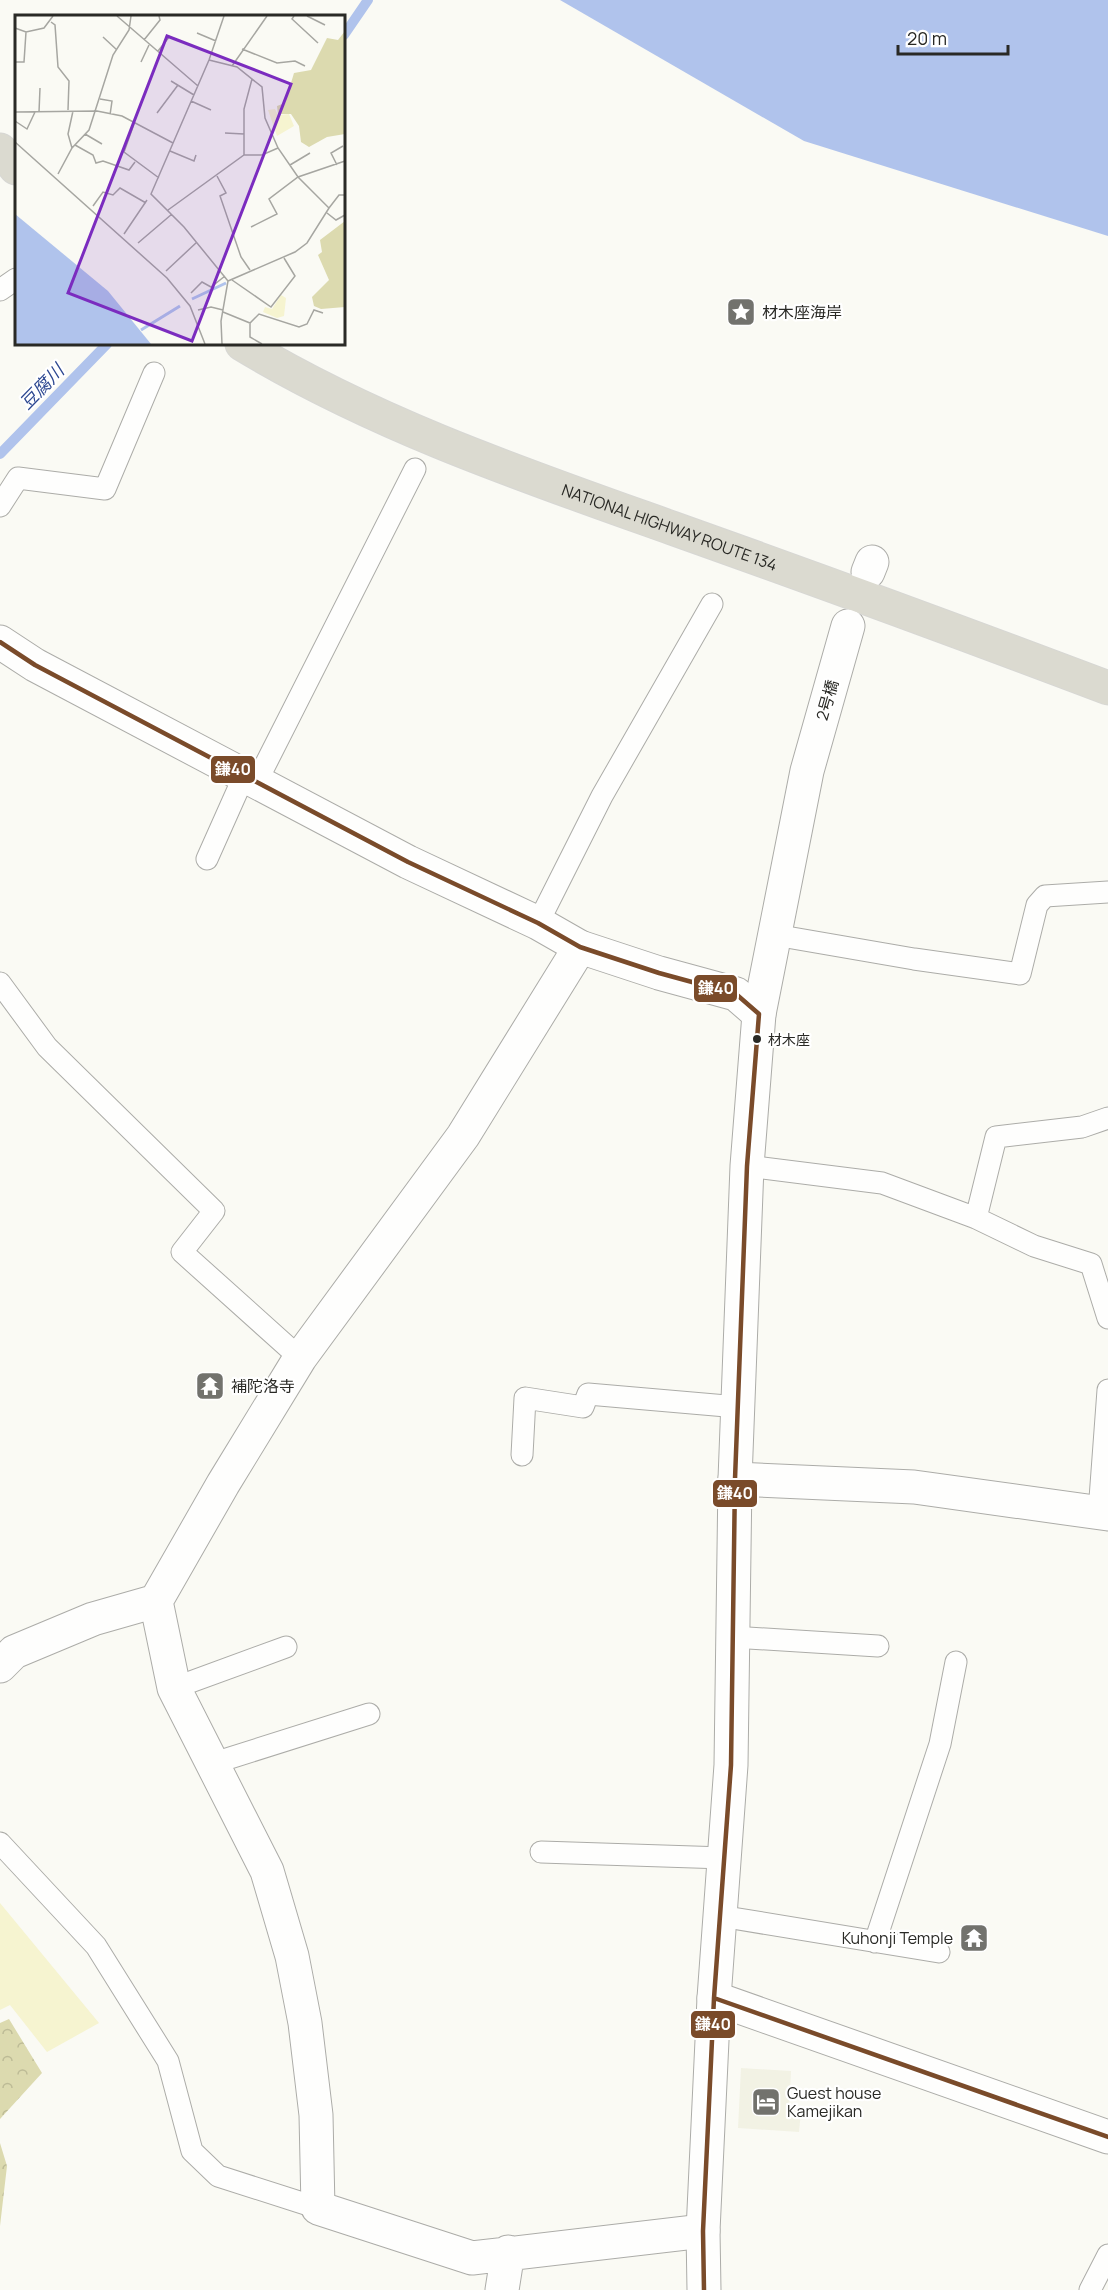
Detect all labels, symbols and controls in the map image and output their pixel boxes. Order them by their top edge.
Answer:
inset map [15,15,345,345]
scale bar [898,18,1008,56]
text: 20 m [907,26,947,50]
place icon: 材木座海岸 [725,296,757,328]
place label: 材木座海岸 [762,301,842,323]
water label: 豆腐川 [14,357,70,414]
street label: NATIONAL HIGHWAY ROUTE 134 [559,479,780,576]
street label: 2号橋 [811,677,843,723]
line badge: 鎌40 [210,755,256,784]
text: 鎌40 [215,758,251,780]
line badge: 鎌40 [693,974,738,1003]
text: 鎌40 [698,977,734,999]
place label: 材木座 [768,1030,810,1049]
marker: 材木座 [751,1033,763,1045]
temple icon: 補陀洛寺 [194,1370,226,1402]
place label: 補陀洛寺 [231,1375,295,1397]
line badge: 鎌40 [712,1479,758,1508]
text: 鎌40 [717,1482,753,1504]
temple icon: Kuhonji Temple [958,1922,990,1954]
place label: Kuhonji Temple [842,1927,953,1949]
line badge: 鎌40 [690,2010,736,2039]
text: 鎌40 [695,2013,731,2035]
place label: Guest house Kamejikan [787,2082,881,2122]
hotel icon: Guest house Kamejikan [750,2086,782,2118]

